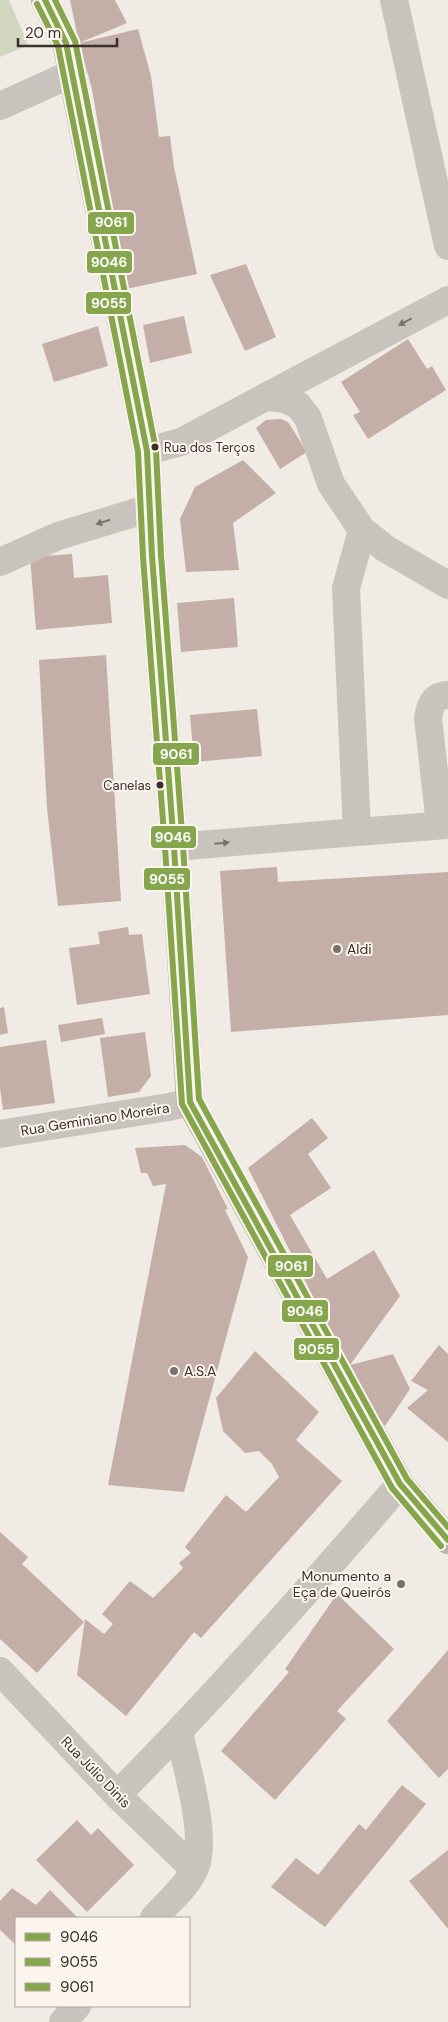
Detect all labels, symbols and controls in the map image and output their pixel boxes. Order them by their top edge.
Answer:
scale bar [18,15,116,47]
text: 20 m [25,23,61,43]
line badge: 9061 [87,211,135,235]
text: 9061 [95,213,127,231]
line badge: 9046 [86,250,133,274]
text: 9046 [91,253,127,271]
line badge: 9055 [85,291,132,315]
text: 9055 [91,294,127,312]
one-way arrow [398,318,412,326]
place label: Rua dos Terços [164,439,255,456]
marker: Rua dos Terços [150,442,160,452]
one-way arrow [96,519,111,527]
line badge: 9061 [152,742,200,766]
text: 9061 [160,745,192,763]
place label: Canelas [103,777,151,794]
marker: Canelas [155,780,165,790]
line badge: 9046 [150,825,197,849]
text: 9046 [155,828,191,846]
one-way arrow [215,839,231,847]
line badge: 9055 [143,867,191,891]
text: 9055 [149,870,185,888]
place label: Aldi [347,940,372,958]
marker: Aldi [331,943,343,955]
street label: Rua Geminiano Moreira [19,1098,171,1140]
line badge: 9061 [267,1254,314,1278]
text: 9061 [275,1257,307,1275]
line badge: 9046 [281,1299,329,1323]
text: 9046 [287,1302,323,1320]
line badge: 9055 [293,1337,340,1361]
text: 9055 [298,1340,334,1358]
place label: A.S.A [184,1362,216,1380]
marker: A.S.A [168,1365,180,1377]
place label: Monumento a Eça de Queirós [293,1567,391,1601]
marker: Monumento a Eça de Queirós [395,1578,407,1590]
street label: Rua Júlio Dinis [57,1732,135,1812]
legend [15,1917,190,2007]
text: 9046 [60,1927,98,1947]
text: 9055 [60,1952,98,1972]
text: 9061 [60,1977,94,1997]

